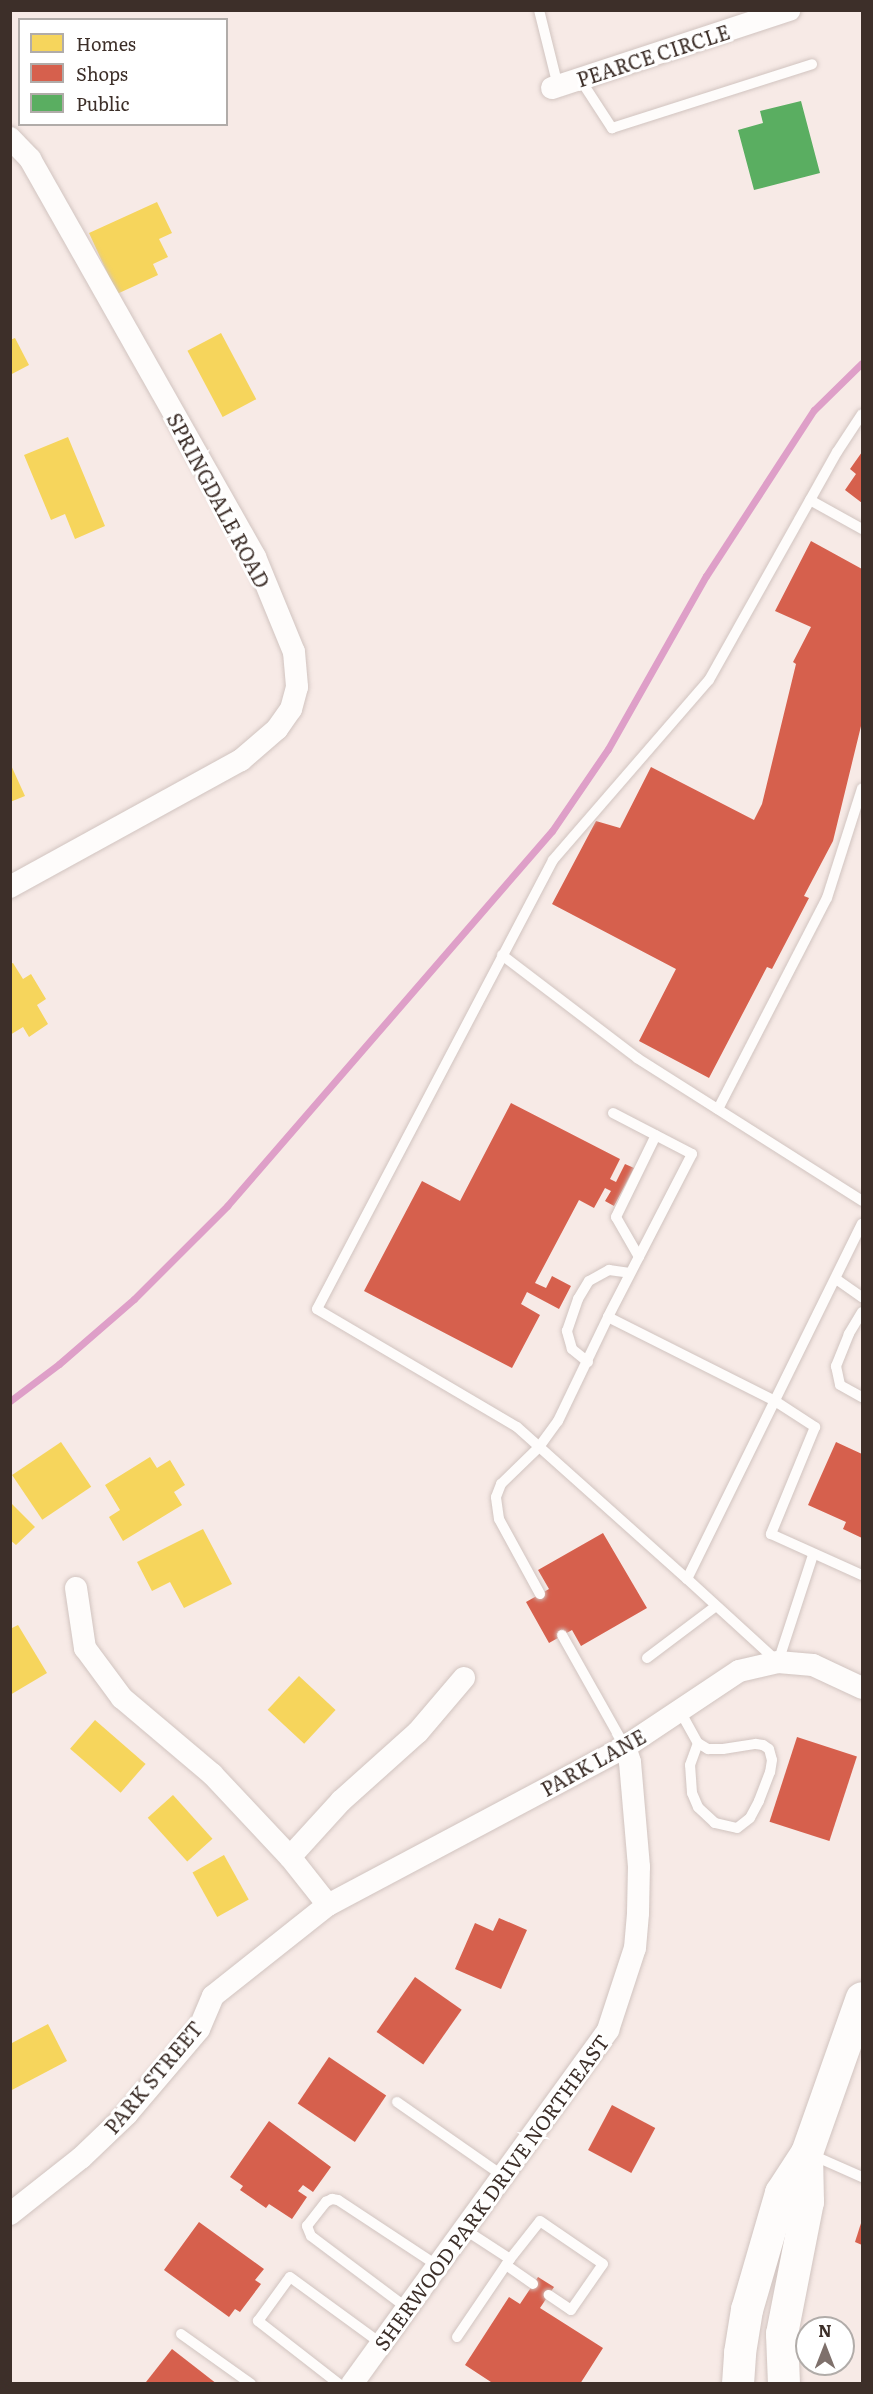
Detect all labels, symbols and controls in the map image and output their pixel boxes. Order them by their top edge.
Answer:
legend [18,18,228,126]
street label: PEARCE CIRCLE [573,19,733,91]
text: Homes [76,30,136,57]
text: Shops [76,60,128,87]
text: Public [76,90,130,117]
street label: SPRINGDALE ROAD [163,408,275,592]
street label: PARK LANE [536,1723,650,1801]
street label: PARK STREET [99,2016,207,2138]
street label: SHERWOOD PARK DRIVE NORTHEAST [368,2030,614,2354]
north arrow [795,2316,855,2376]
text: N [818,2318,832,2342]

